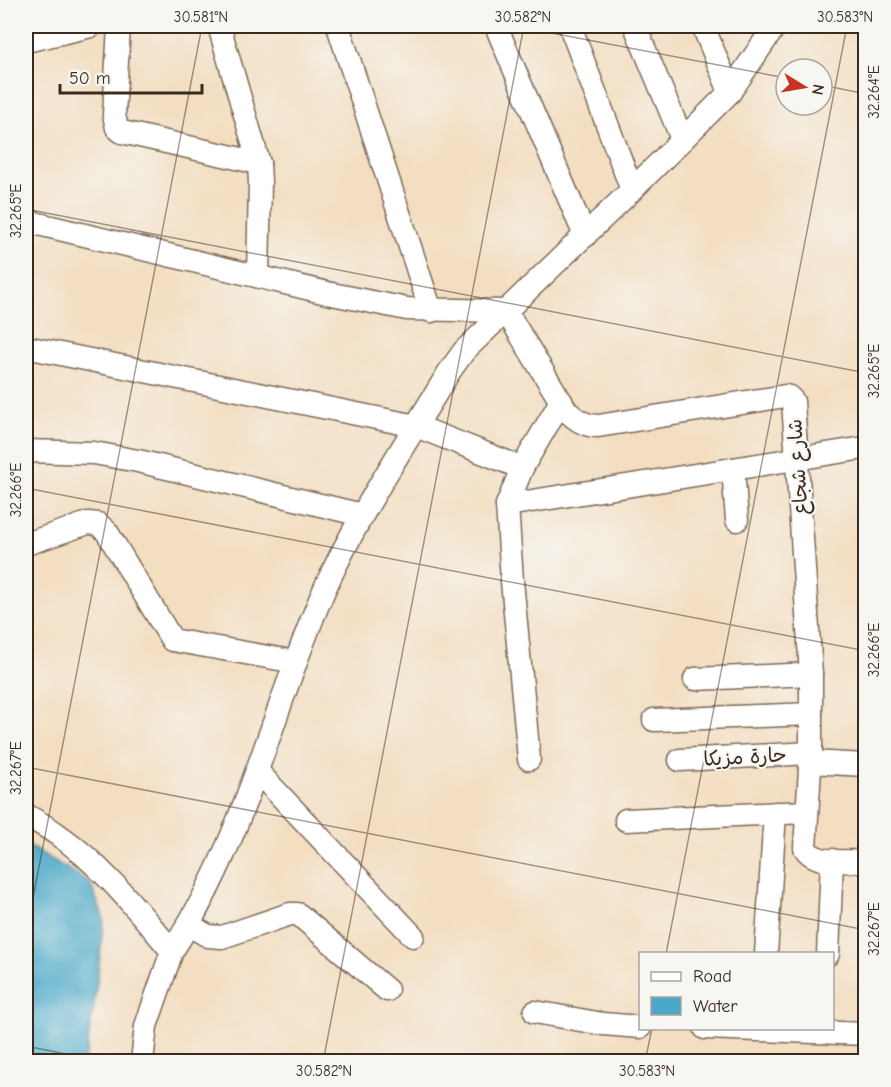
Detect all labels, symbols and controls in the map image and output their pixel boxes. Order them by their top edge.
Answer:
text: 30.581°N [174,8,228,26]
text: 30.582°N [495,8,551,26]
text: 30.583°N [817,8,873,26]
scale bar [60,57,202,95]
north arrow [774,57,834,117]
text: 32.264°E [865,65,883,119]
text: 50 m [69,68,111,89]
text: N [808,83,828,97]
text: 32.265°E [7,184,25,238]
text: 32.265°E [865,344,883,398]
street label: شارع شجاع [783,418,815,516]
text: 32.266°E [7,463,25,517]
text: 32.266°E [865,623,883,677]
text: 32.267°E [7,741,25,795]
street label: حارة مزيكا [703,743,787,771]
text: 32.267°E [865,902,883,956]
legend [639,952,834,1030]
text: Road [693,966,732,987]
text: Water [693,996,738,1017]
text: 30.582°N [296,1062,352,1080]
text: 30.583°N [619,1062,675,1080]

